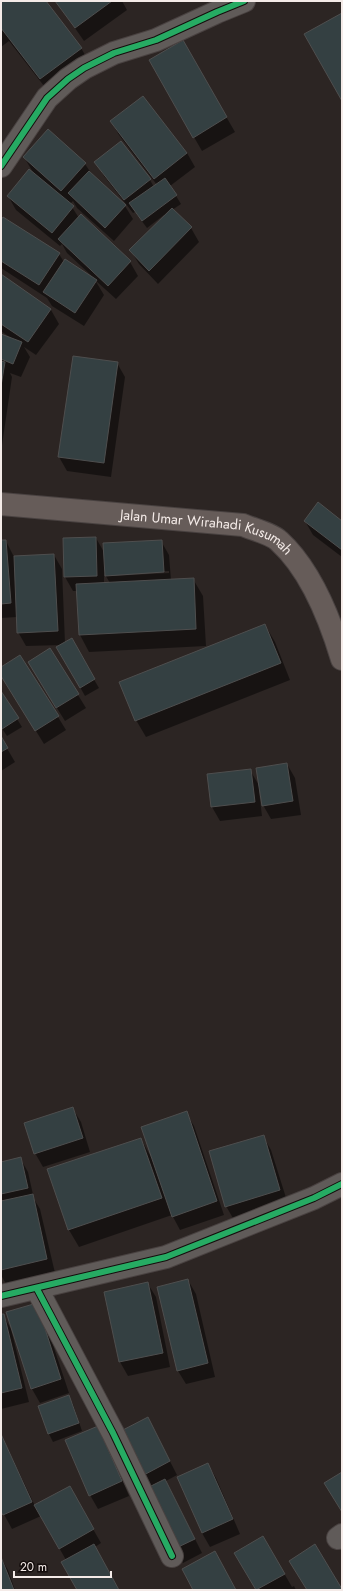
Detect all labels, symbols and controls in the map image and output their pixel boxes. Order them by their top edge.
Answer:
street label: Jalan Umar Wirahadi Kusumah [117,504,298,559]
scale bar [14,1553,111,1579]
text: 20 m [20,1558,47,1576]

